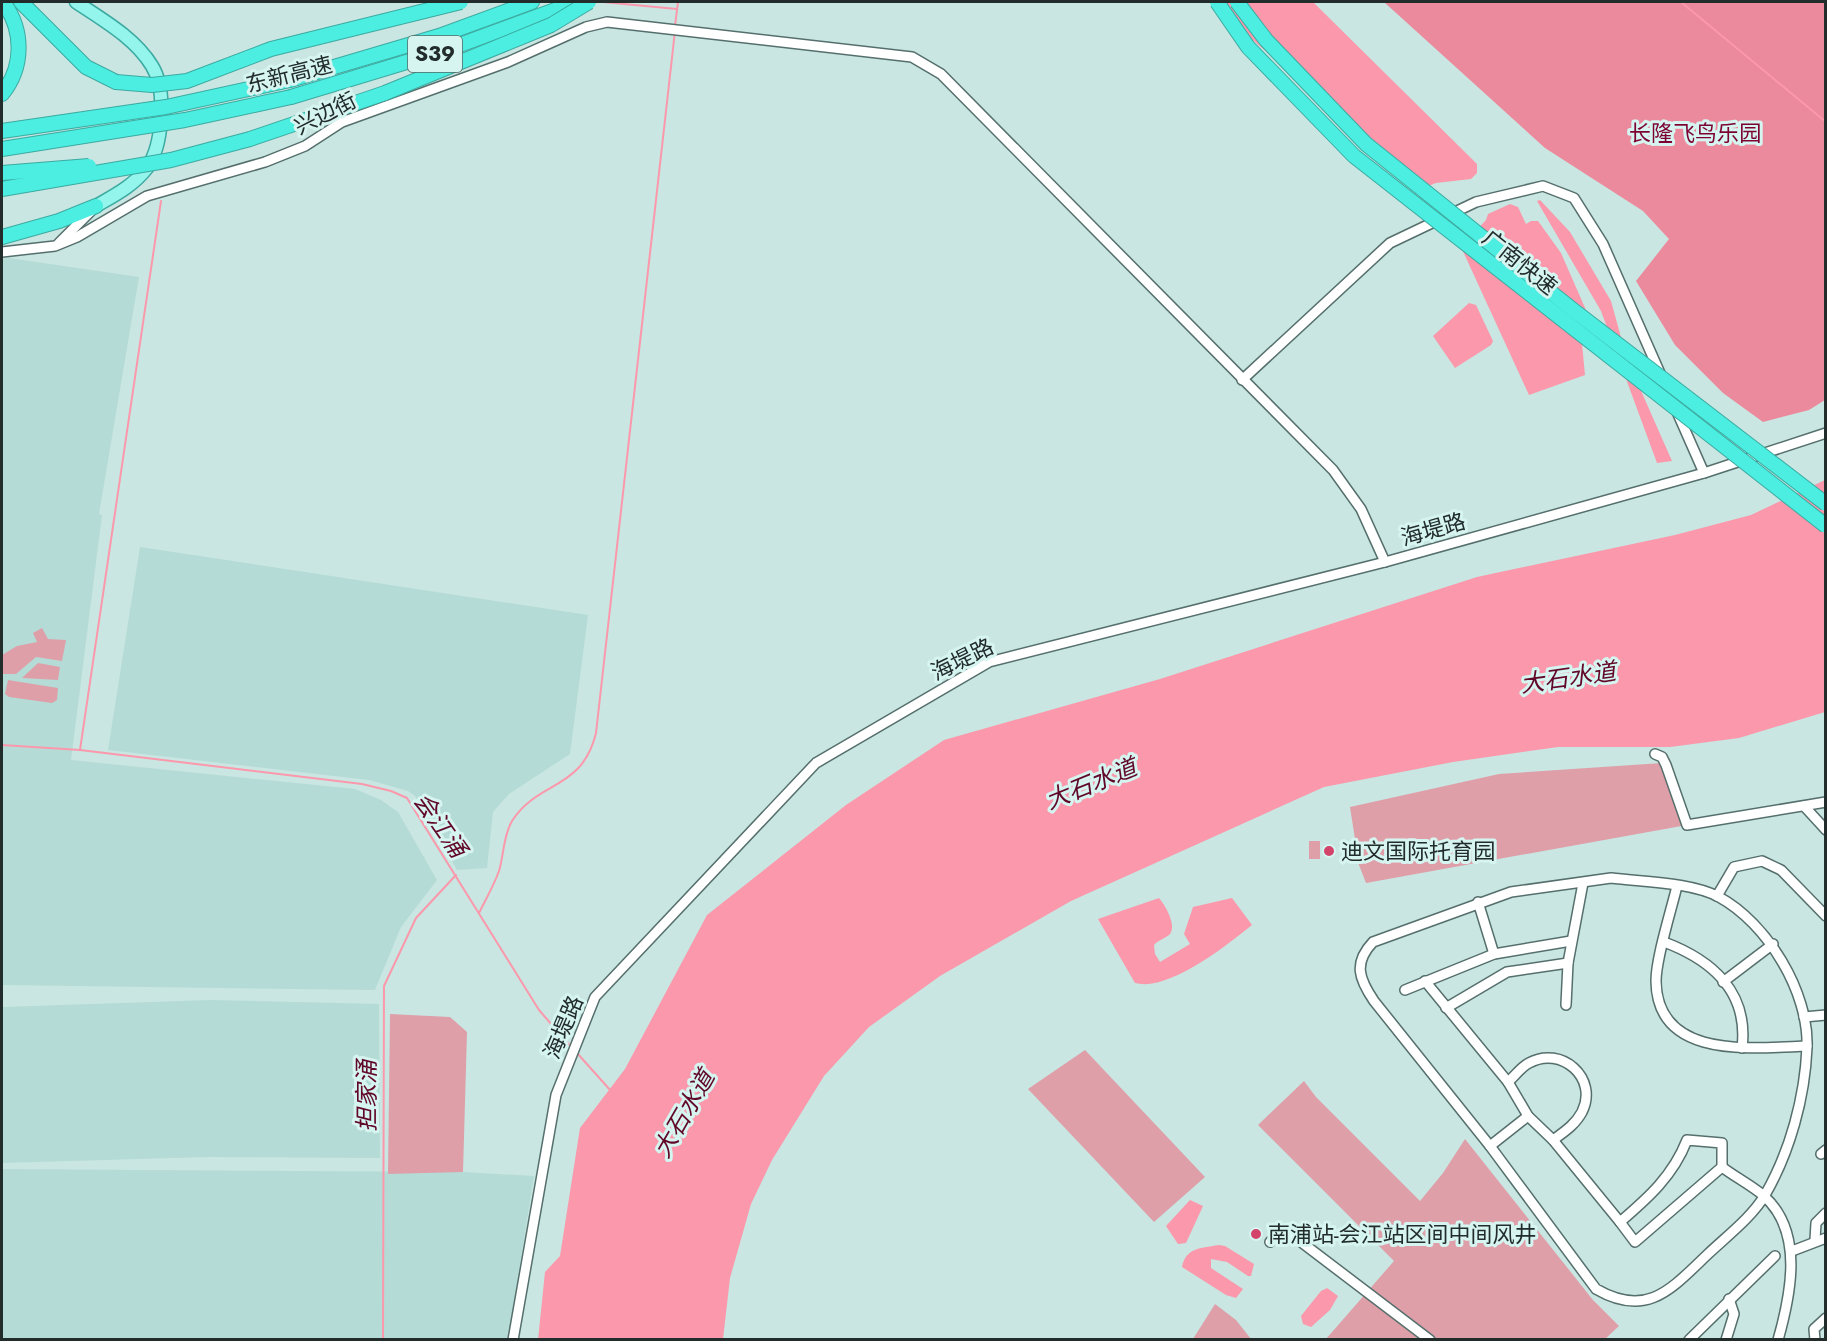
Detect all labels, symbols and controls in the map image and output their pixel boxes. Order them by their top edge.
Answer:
road number: S39 [408,36,462,72]
street label: 东新高速 [242,48,336,100]
street label: 兴边街 [288,84,362,142]
park label: 长隆飞鸟乐园 [1629,117,1761,149]
street label: 广南快速 [1476,222,1564,302]
street label: 海堤路 [1397,505,1469,553]
street label: 海堤路 [925,630,999,688]
water label: 大石水道 [1518,653,1621,702]
water label: 大石水道 [1040,748,1145,818]
water label: 会江涌 [405,785,477,867]
place label: 迪文国际托育园 [1341,835,1495,867]
marker: 迪文国际托育园 [1322,844,1336,858]
street label: 海堤路 [535,990,591,1064]
water label: 担家涌 [349,1057,384,1132]
water label: 大石水道 [644,1061,724,1164]
place label: 南浦站-会江站区间中间风井 [1268,1218,1537,1250]
marker: 南浦站-会江站区间中间风井 [1249,1227,1263,1241]

